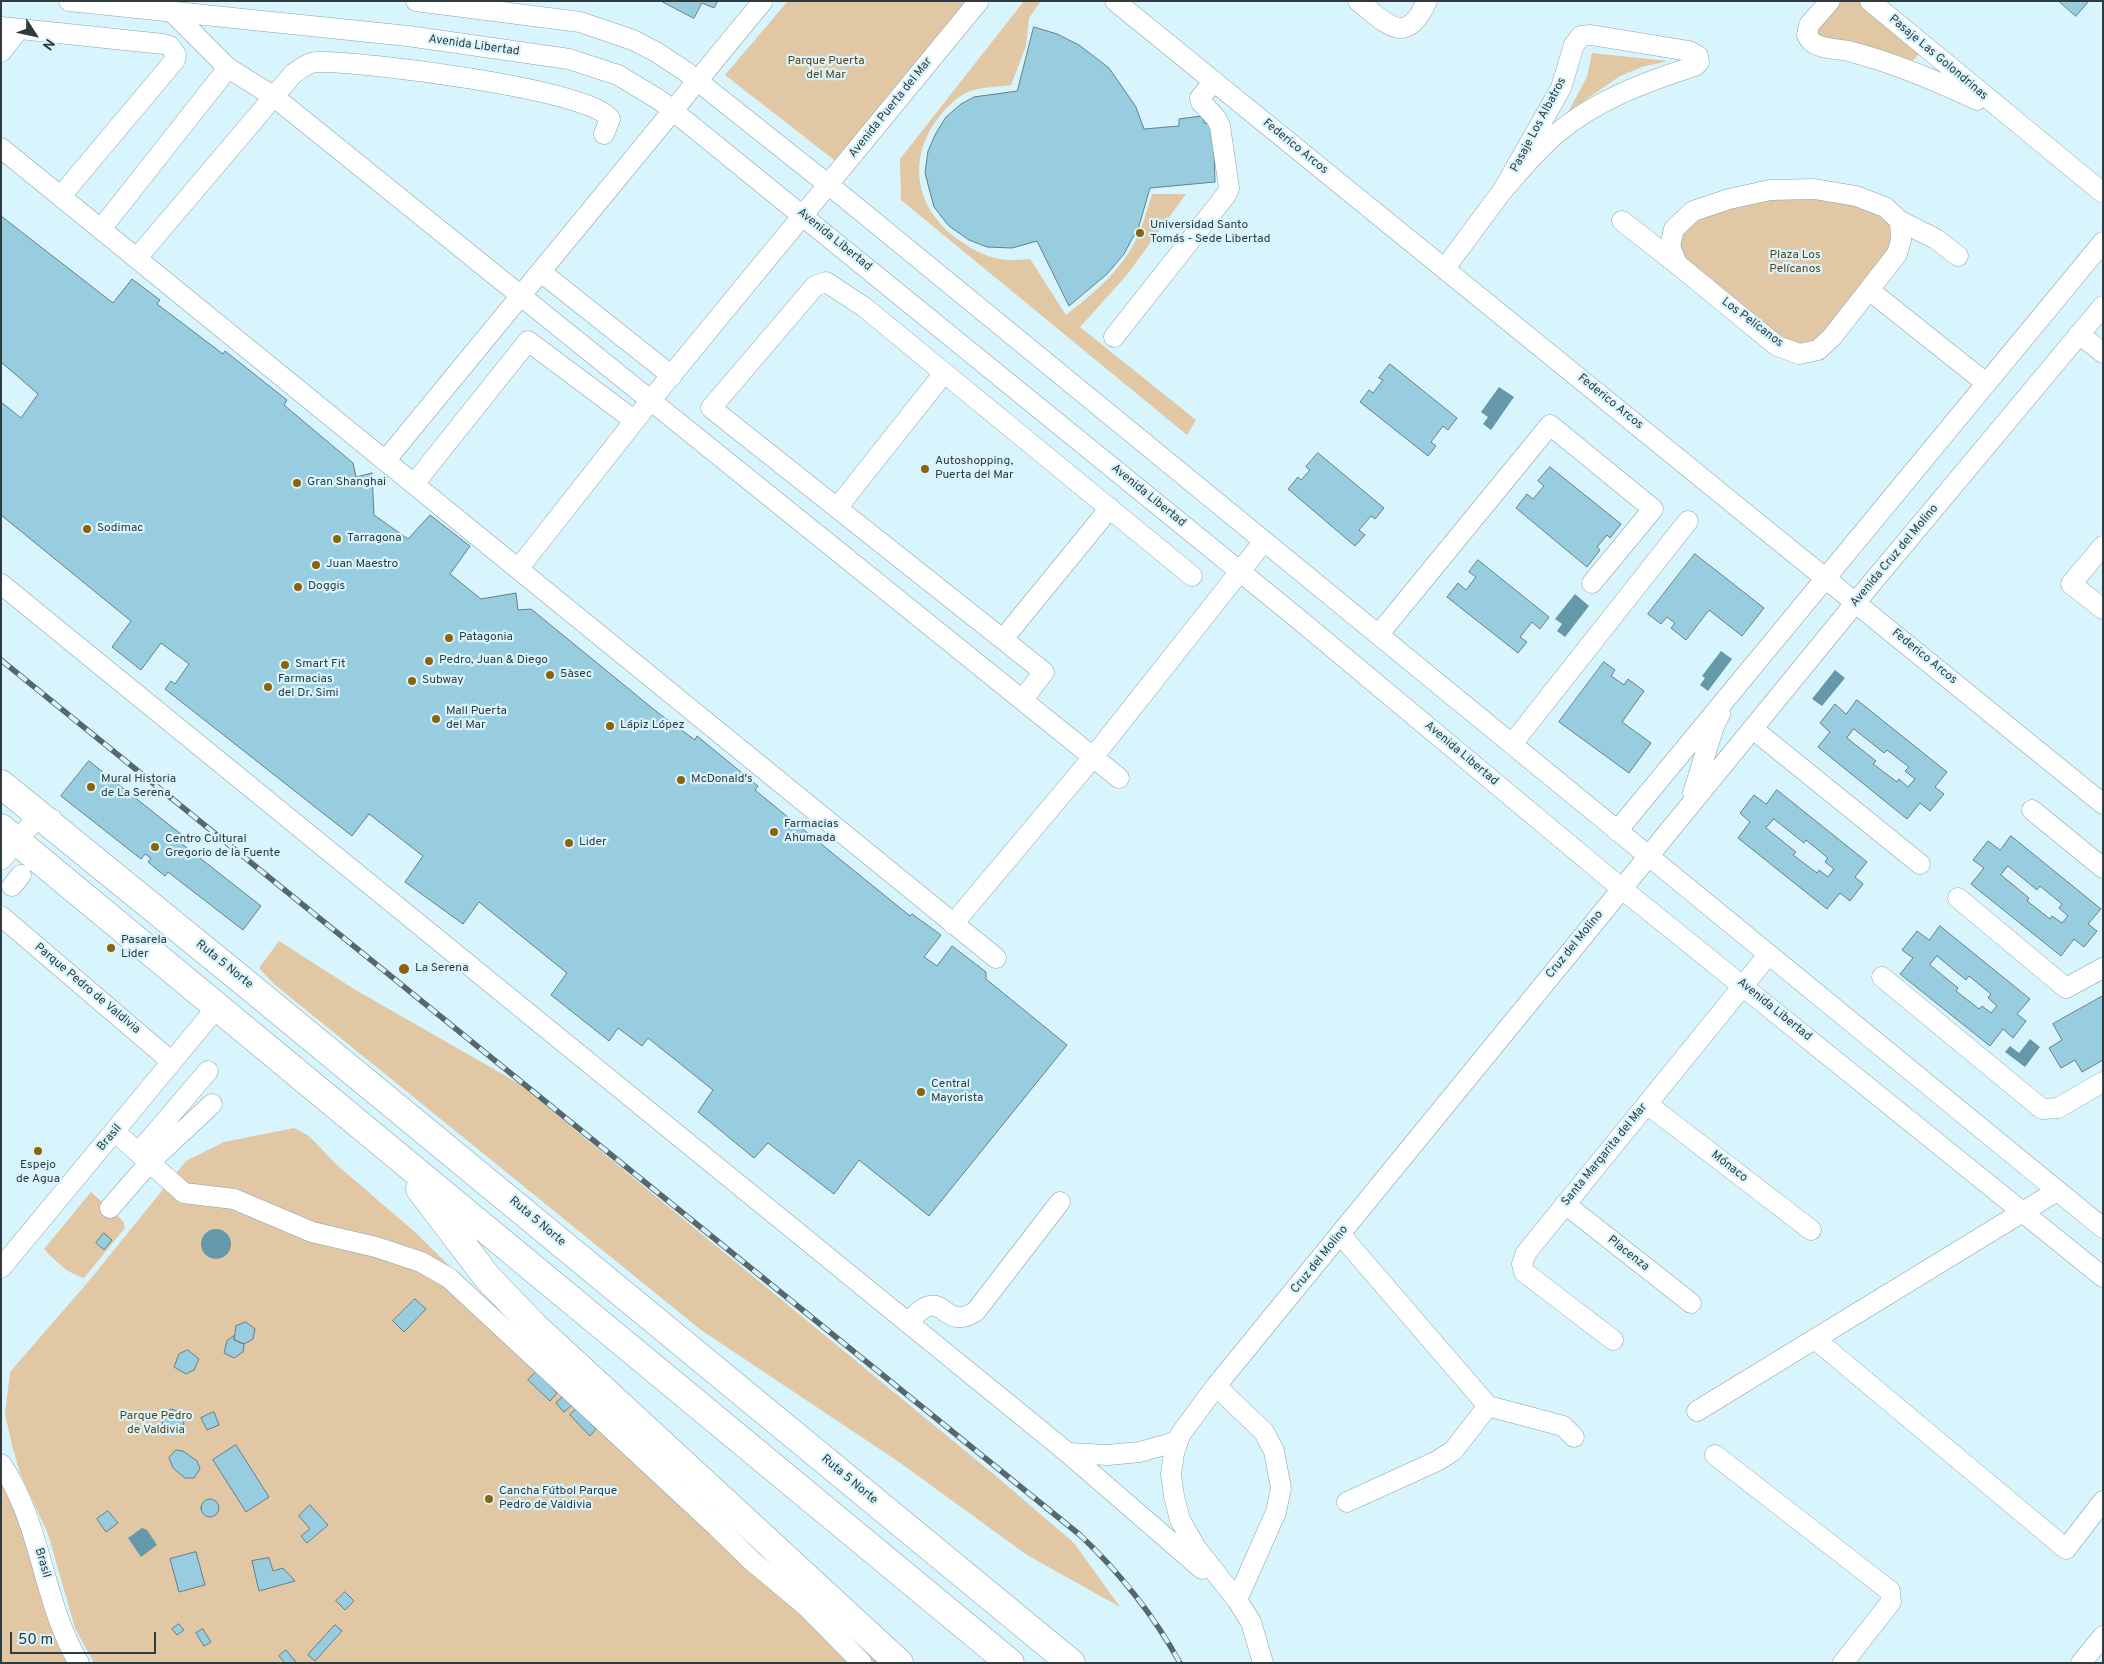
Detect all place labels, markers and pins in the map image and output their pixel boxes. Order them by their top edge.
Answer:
place label: Universidad Santo Tomás - Sede Libertad [1150,219,1271,247]
marker: Universidad Santo Tomás - Sede Libertad [1134,227,1146,239]
place label: Autoshopping, Puerta del Mar [935,455,1014,483]
marker: Autoshopping, Puerta del Mar [919,463,931,475]
place label: Gran Shanghai [307,476,386,490]
marker: Gran Shanghai [291,477,303,489]
place label: Sodimac [97,522,143,536]
marker: Sodimac [81,523,93,535]
place label: Tarragona [347,532,402,546]
marker: Tarragona [331,533,343,545]
place label: Juan Maestro [326,558,398,572]
marker: Juan Maestro [310,559,322,571]
place label: Doggis [308,580,345,594]
marker: Doggis [292,581,304,593]
place label: Patagonia [459,631,513,645]
marker: Patagonia [443,632,455,644]
place label: Pedro, Juan & Diego [439,654,548,668]
marker: Pedro, Juan & Diego [423,655,435,667]
place label: Smart Fit [295,658,345,672]
marker: Smart Fit [279,659,291,671]
place label: 5àsec [560,668,592,682]
marker: 5àsec [544,669,556,681]
place label: Farmacias del Dr. Simi [278,673,339,701]
place label: Subway [422,674,464,688]
marker: Subway [406,675,418,687]
marker: Farmacias del Dr. Simi [262,681,274,693]
place label: Mall Puerta del Mar [446,705,507,733]
marker: Mall Puerta del Mar [430,713,442,725]
place label: Lápiz López [620,719,684,733]
marker: Lápiz López [604,720,616,732]
place label: Mural Historia de La Serena [101,773,176,801]
place label: McDonald's [691,773,753,787]
marker: McDonald's [675,774,687,786]
marker: Mural Historia de La Serena [85,781,97,793]
place label: Farmacias Ahumada [784,818,839,846]
marker: Farmacias Ahumada [768,826,780,838]
place label: Centro Cultural Gregorio de la Fuente [165,833,280,861]
place label: Lider [579,836,607,850]
marker: Lider [563,837,575,849]
marker: Centro Cultural Gregorio de la Fuente [149,841,161,853]
place label: Pasarela Lider [121,934,167,962]
marker: Pasarela Lider [105,942,117,954]
marker: La Serena [397,962,411,976]
place label: La Serena [415,962,468,976]
place label: Central Mayorista [931,1078,983,1106]
marker: Central Mayorista [915,1086,927,1098]
marker: Espejo de Agua [32,1145,44,1157]
place label: Espejo de Agua [16,1159,60,1187]
place label: Cancha Fútbol Parque Pedro de Valdivia [499,1485,617,1513]
marker: Cancha Fútbol Parque Pedro de Valdivia [483,1493,495,1505]

